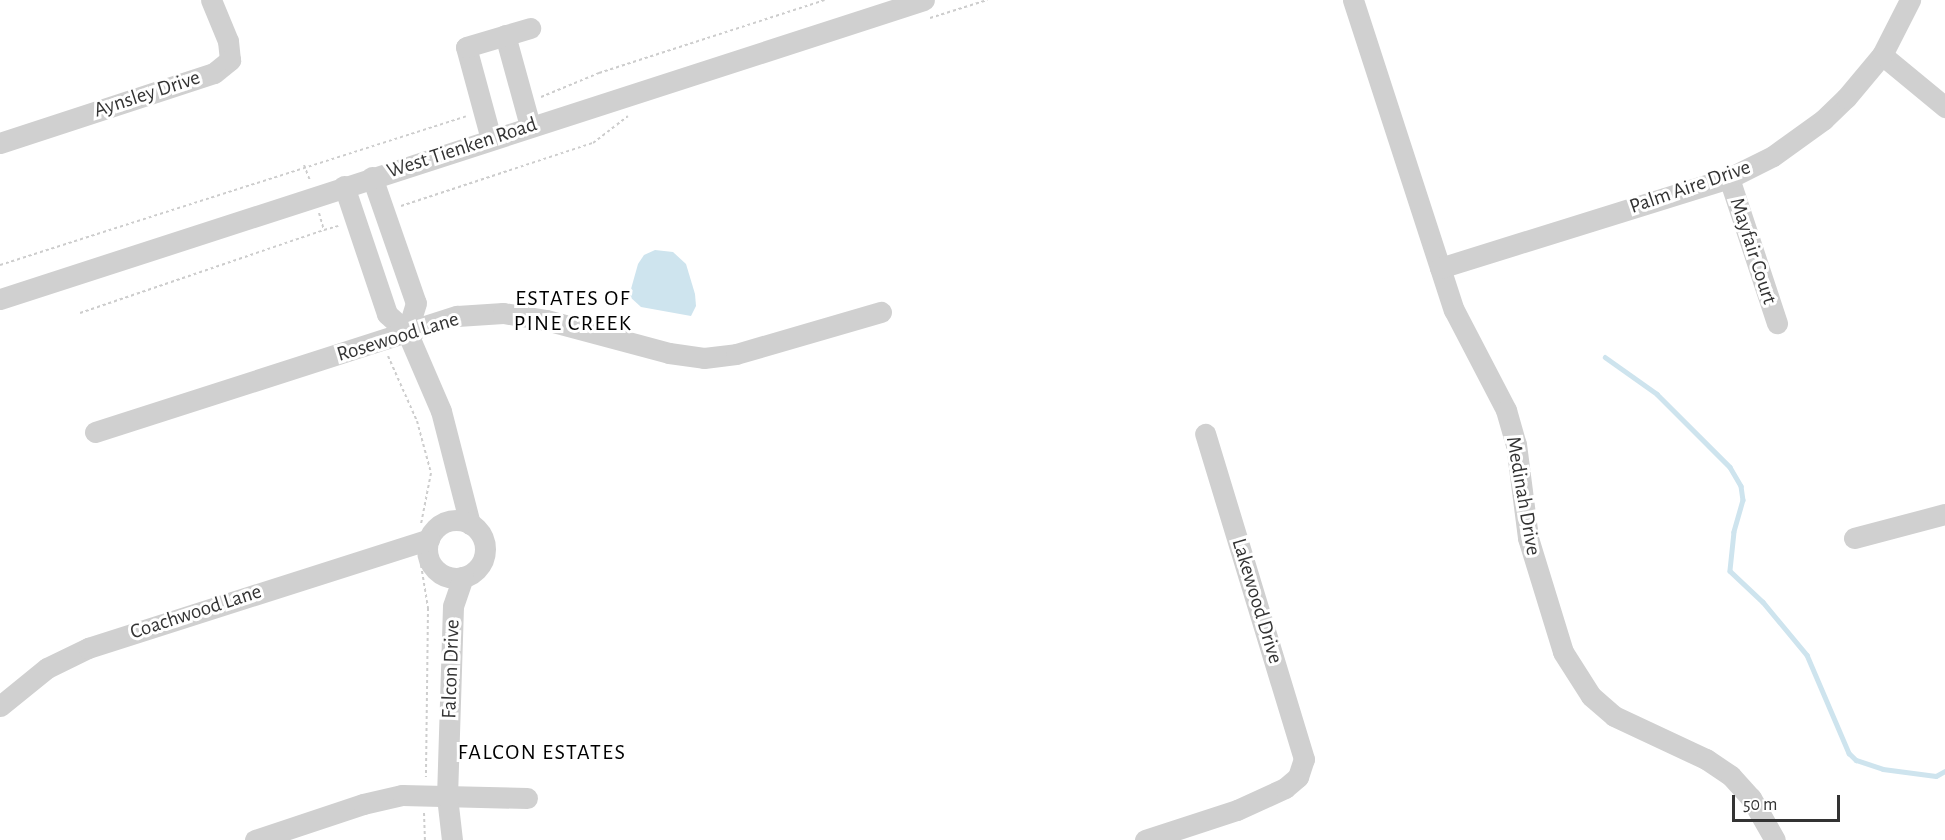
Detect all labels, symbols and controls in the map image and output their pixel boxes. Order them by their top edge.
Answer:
street label: Aynsley Drive [91,65,203,123]
street label: West Tienken Road [384,112,540,184]
street label: Palm Aire Drive [1626,155,1754,219]
street label: Mayfair Court [1724,194,1782,308]
district label: ESTATES OF PINE CREEK [514,285,632,336]
street label: Rosewood Lane [334,306,462,368]
street label: Medinah Drive [1500,435,1546,557]
street label: Lakewood Drive [1226,535,1288,667]
street label: Coachwood Lane [127,579,265,645]
street label: Falcon Drive [437,619,465,719]
district label: FALCON ESTATES [458,740,626,766]
scale bar [1735,783,1843,821]
text: 50 m [1743,796,1777,814]

